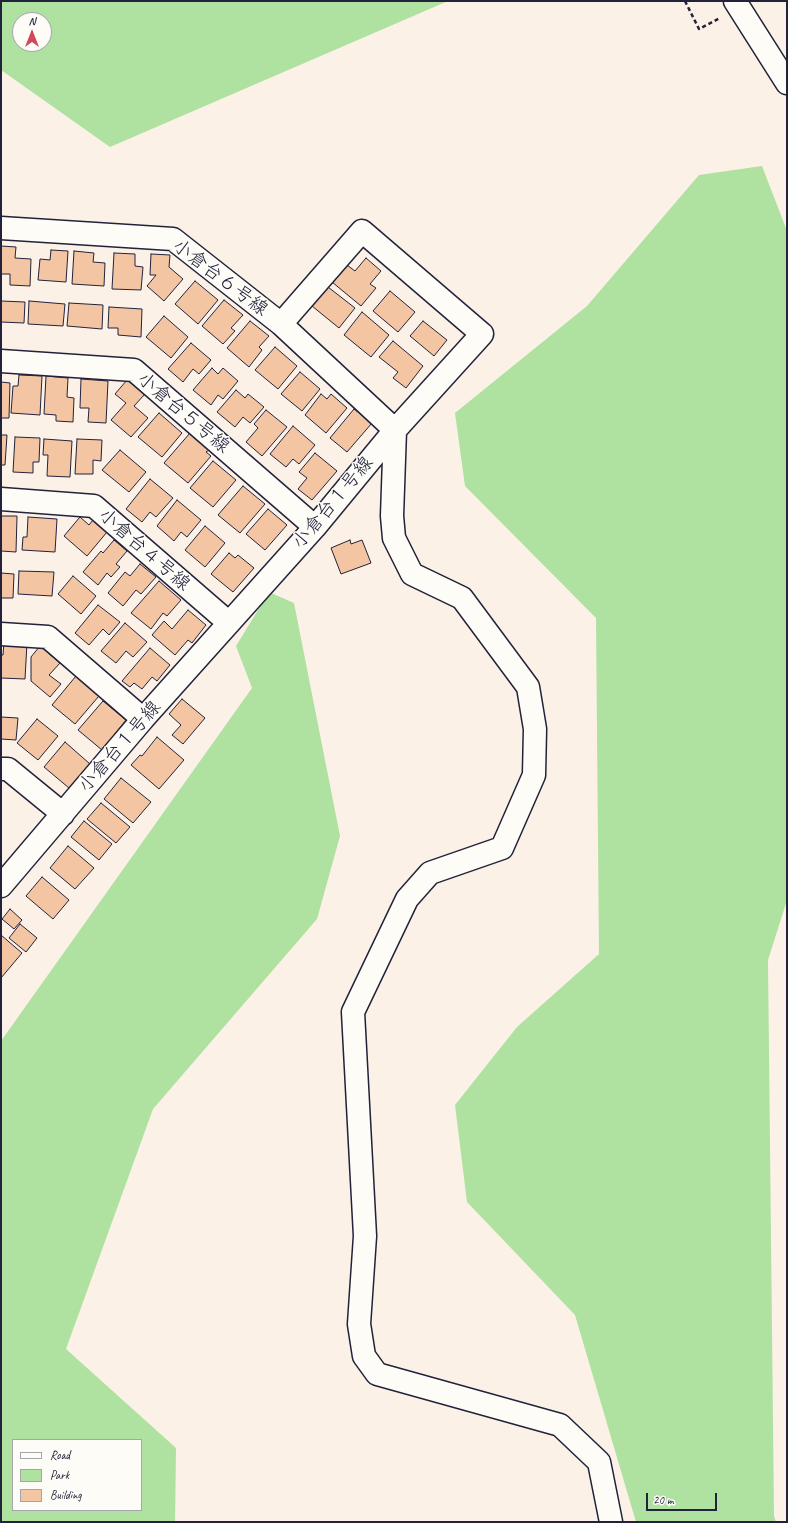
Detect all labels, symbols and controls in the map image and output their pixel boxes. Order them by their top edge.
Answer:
north arrow [12,12,52,52]
text: N [29,14,35,28]
street label: 小倉台６号線 [168,235,272,321]
street label: 小倉台５号線 [132,368,234,458]
street label: 小倉台１号線 [288,452,378,554]
street label: 小倉台４号線 [94,504,194,596]
street label: 小倉台１号線 [74,697,166,797]
legend [12,1439,142,1511]
text: Road [50,1447,70,1463]
text: Park [50,1467,69,1483]
scale bar [648,1485,719,1511]
text: Building [50,1487,82,1503]
text: 20 m [653,1492,673,1508]

